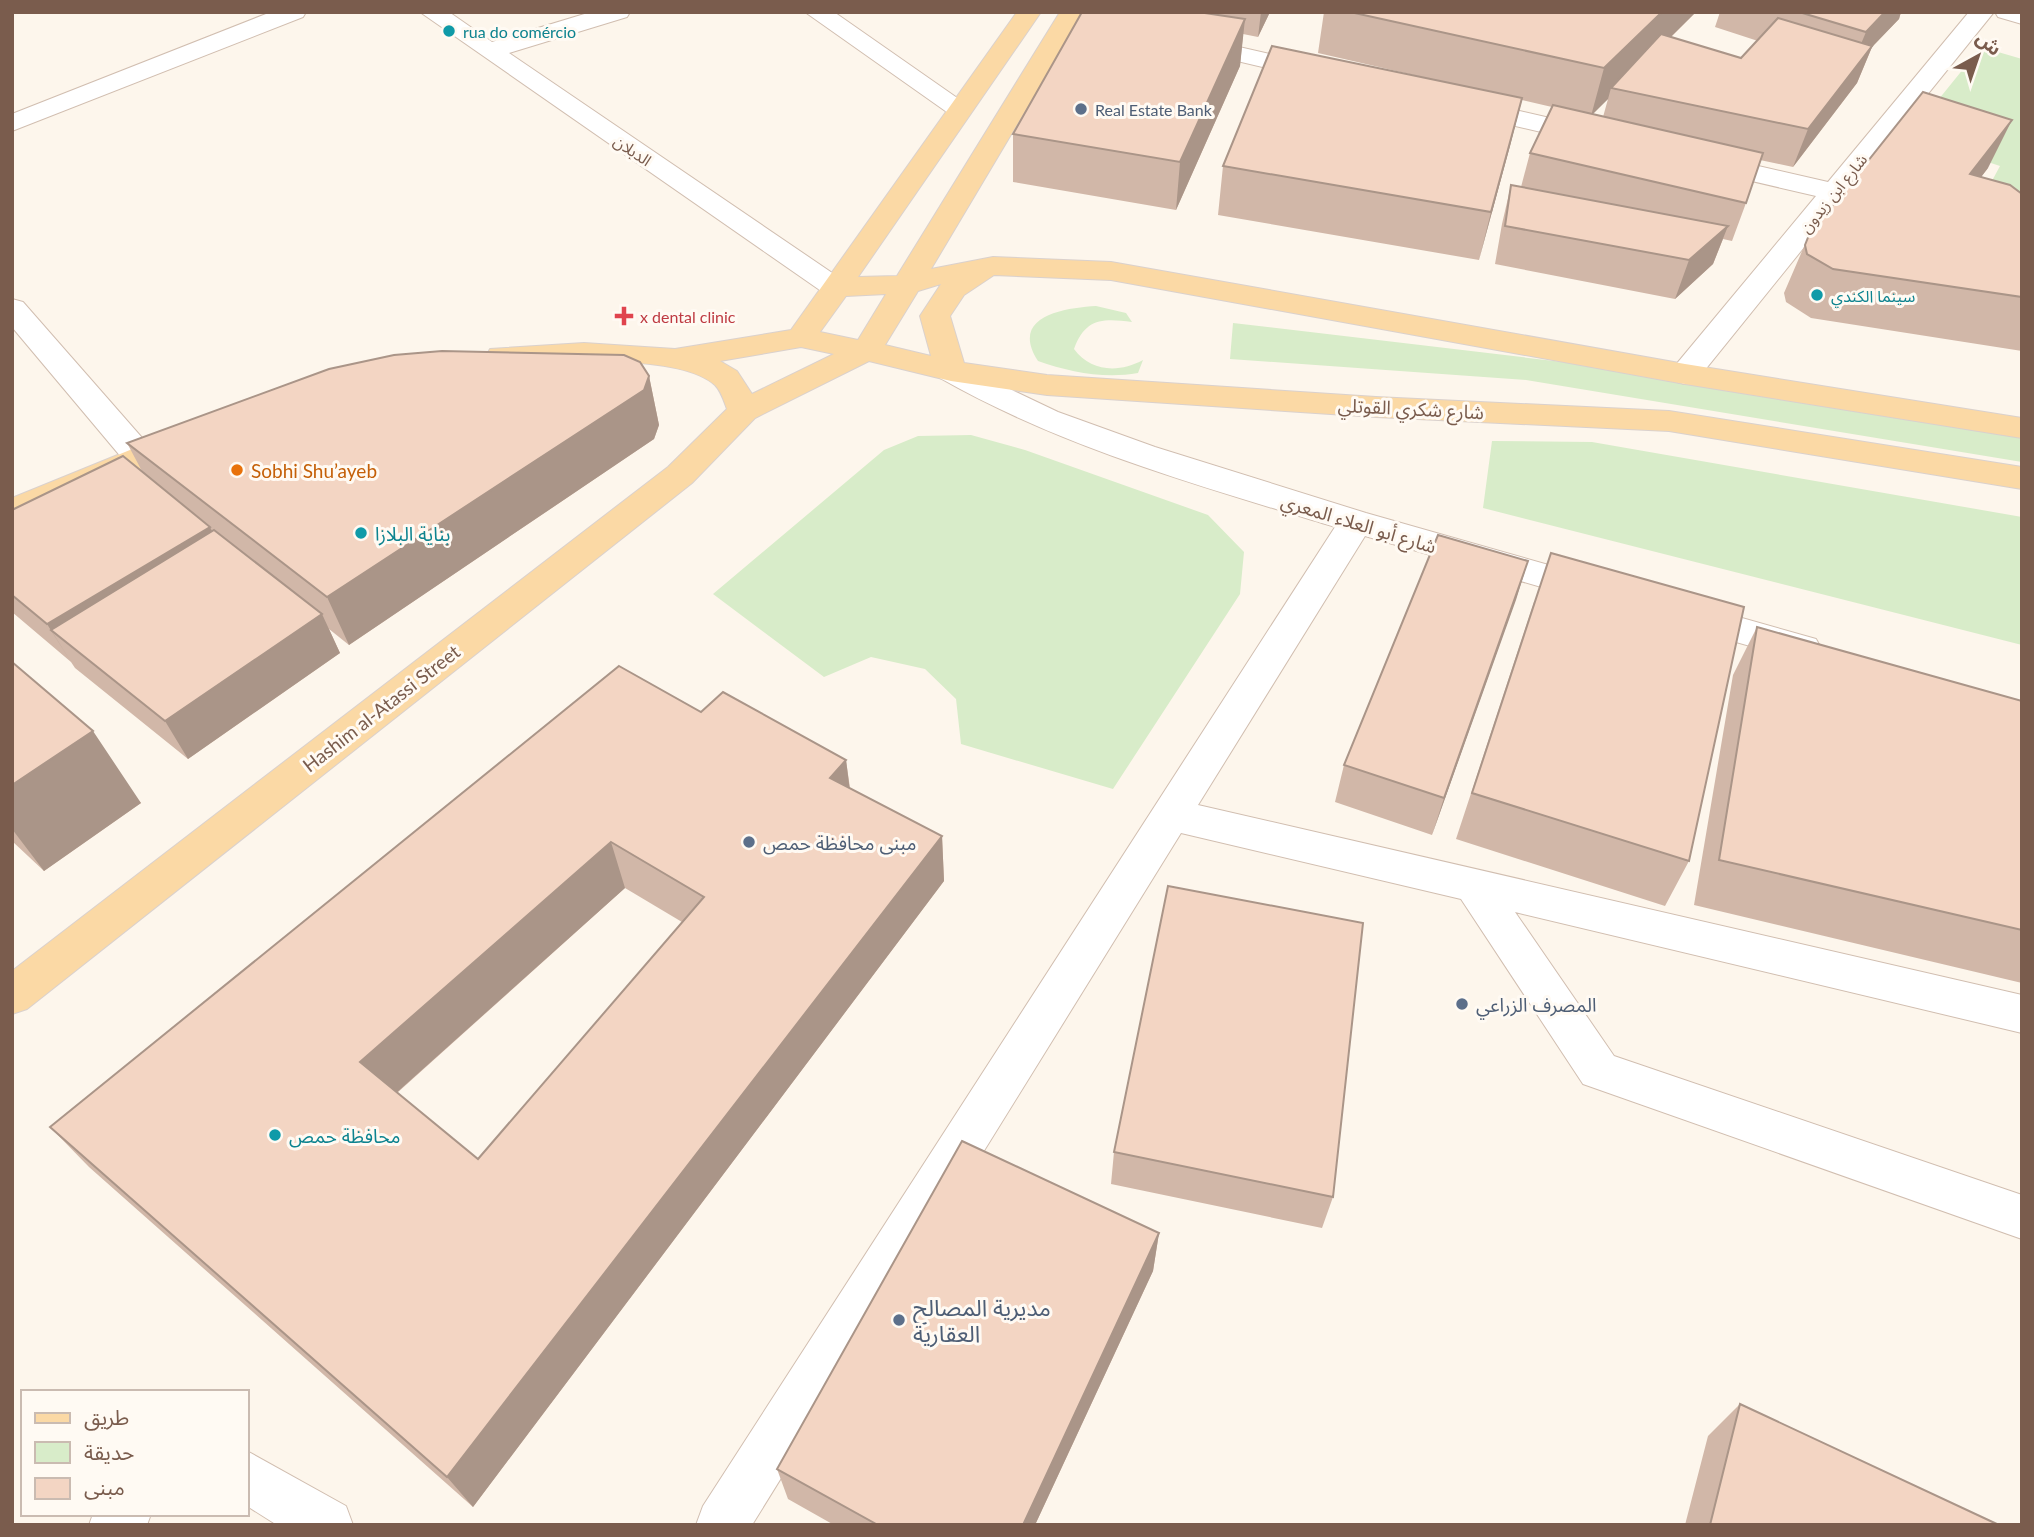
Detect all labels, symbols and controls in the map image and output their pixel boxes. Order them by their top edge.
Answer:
north arrow [1943,21,2013,91]
place label: rua do comércio [463,22,576,41]
marker: rua do comércio [441,23,457,39]
text: ش [1972,25,2007,60]
place label: Real Estate Bank [1095,100,1213,119]
marker: Real Estate Bank [1073,101,1089,117]
street label: الدبلان [610,131,655,170]
street label: شارع ابن زيدون [1795,150,1874,239]
place label: سينما الكندي [1831,286,1915,308]
marker: سينما الكندي [1809,287,1825,303]
marker: x dental clinic [614,306,634,326]
place label: x dental clinic [640,307,736,326]
street label: شارع شكري القوتلي [1337,393,1485,428]
place label: Sobhi Shu’ayeb [251,459,377,482]
marker: Sobhi Shu’ayeb [229,462,245,478]
street label: شارع أبو العلاء المعري [1277,488,1439,562]
place label: بناية البلازا [375,522,450,546]
marker: بناية البلازا [353,525,369,541]
street label: Hashim al-Atassi Street [298,639,464,776]
place label: مبنى محافظة حمص [763,831,916,855]
marker: مبنى محافظة حمص [741,834,757,850]
place label: المصرف الزراعي [1476,993,1597,1020]
marker: المصرف الزراعي [1454,996,1470,1012]
place label: محافظة حمص [289,1124,401,1148]
marker: محافظة حمص [267,1127,283,1143]
place label: مديرية المصالح العقارية [913,1293,1051,1348]
marker: مديرية المصالح العقارية [891,1312,907,1328]
legend [21,1390,248,1516]
text: طريق [84,1404,129,1431]
text: حديقة [84,1439,134,1464]
text: مبنى [84,1474,125,1500]

